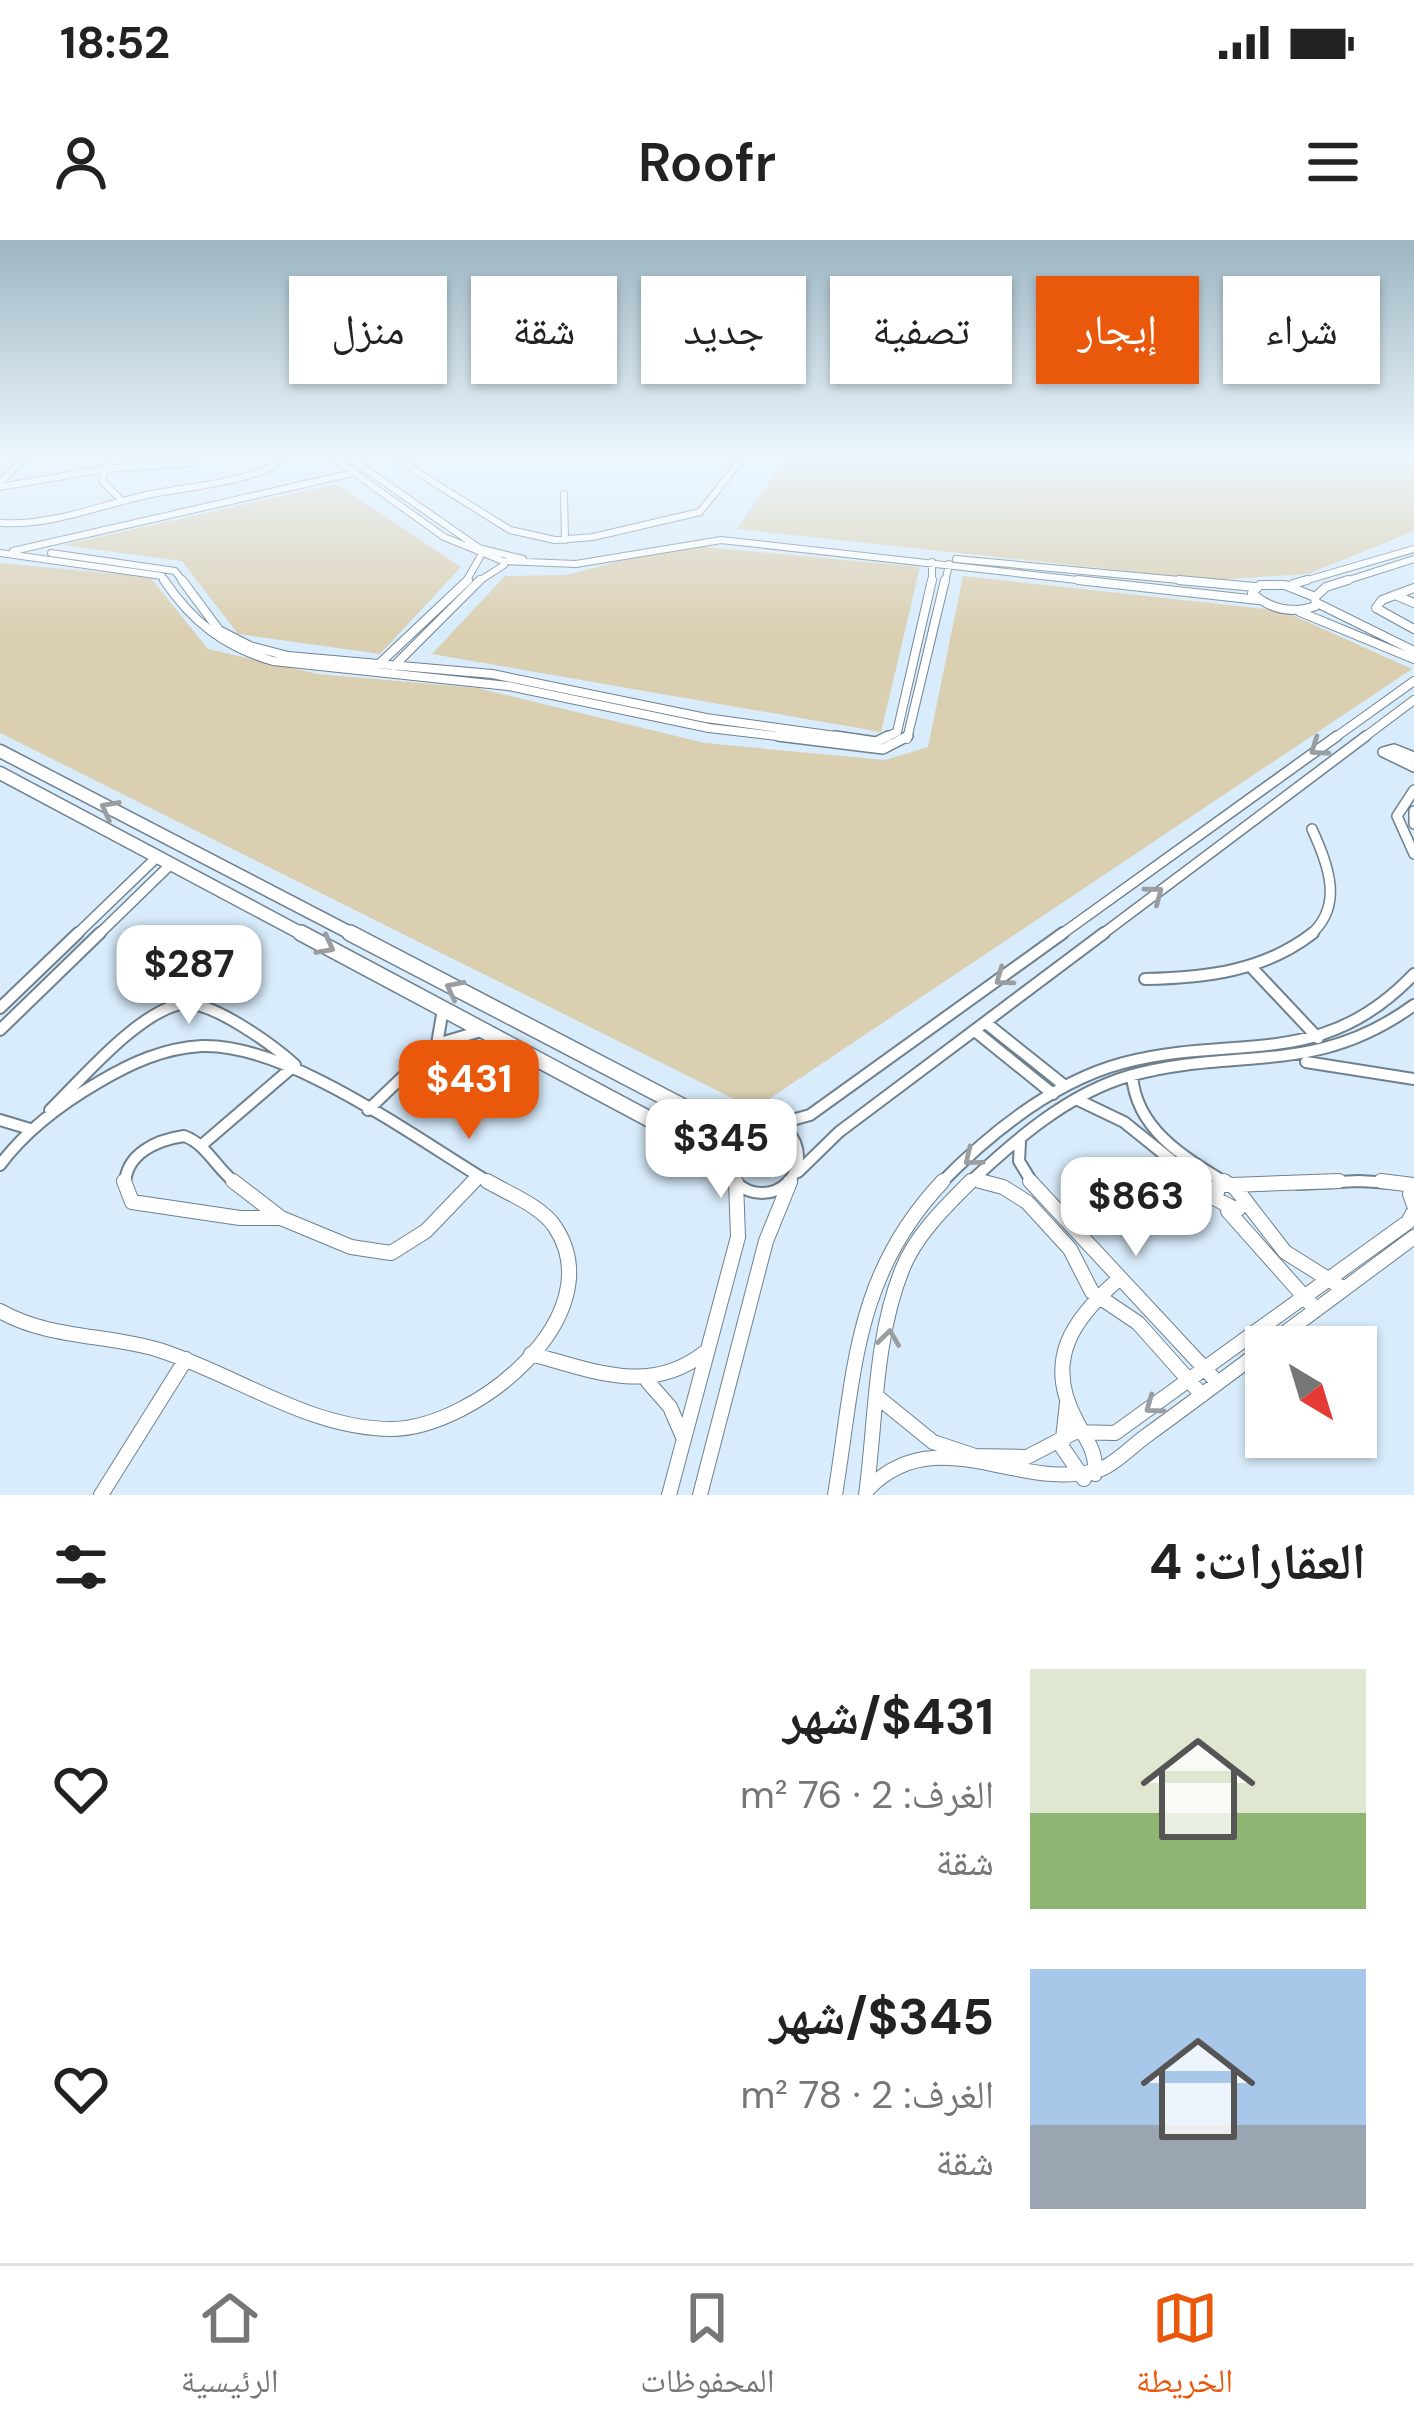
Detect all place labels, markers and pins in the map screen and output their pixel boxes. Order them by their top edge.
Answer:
pin: $287 [118,925,260,1027]
pin: $431 [398,1040,540,1142]
pin: $345 [650,1099,792,1201]
pin: $863 [1065,1157,1207,1259]

